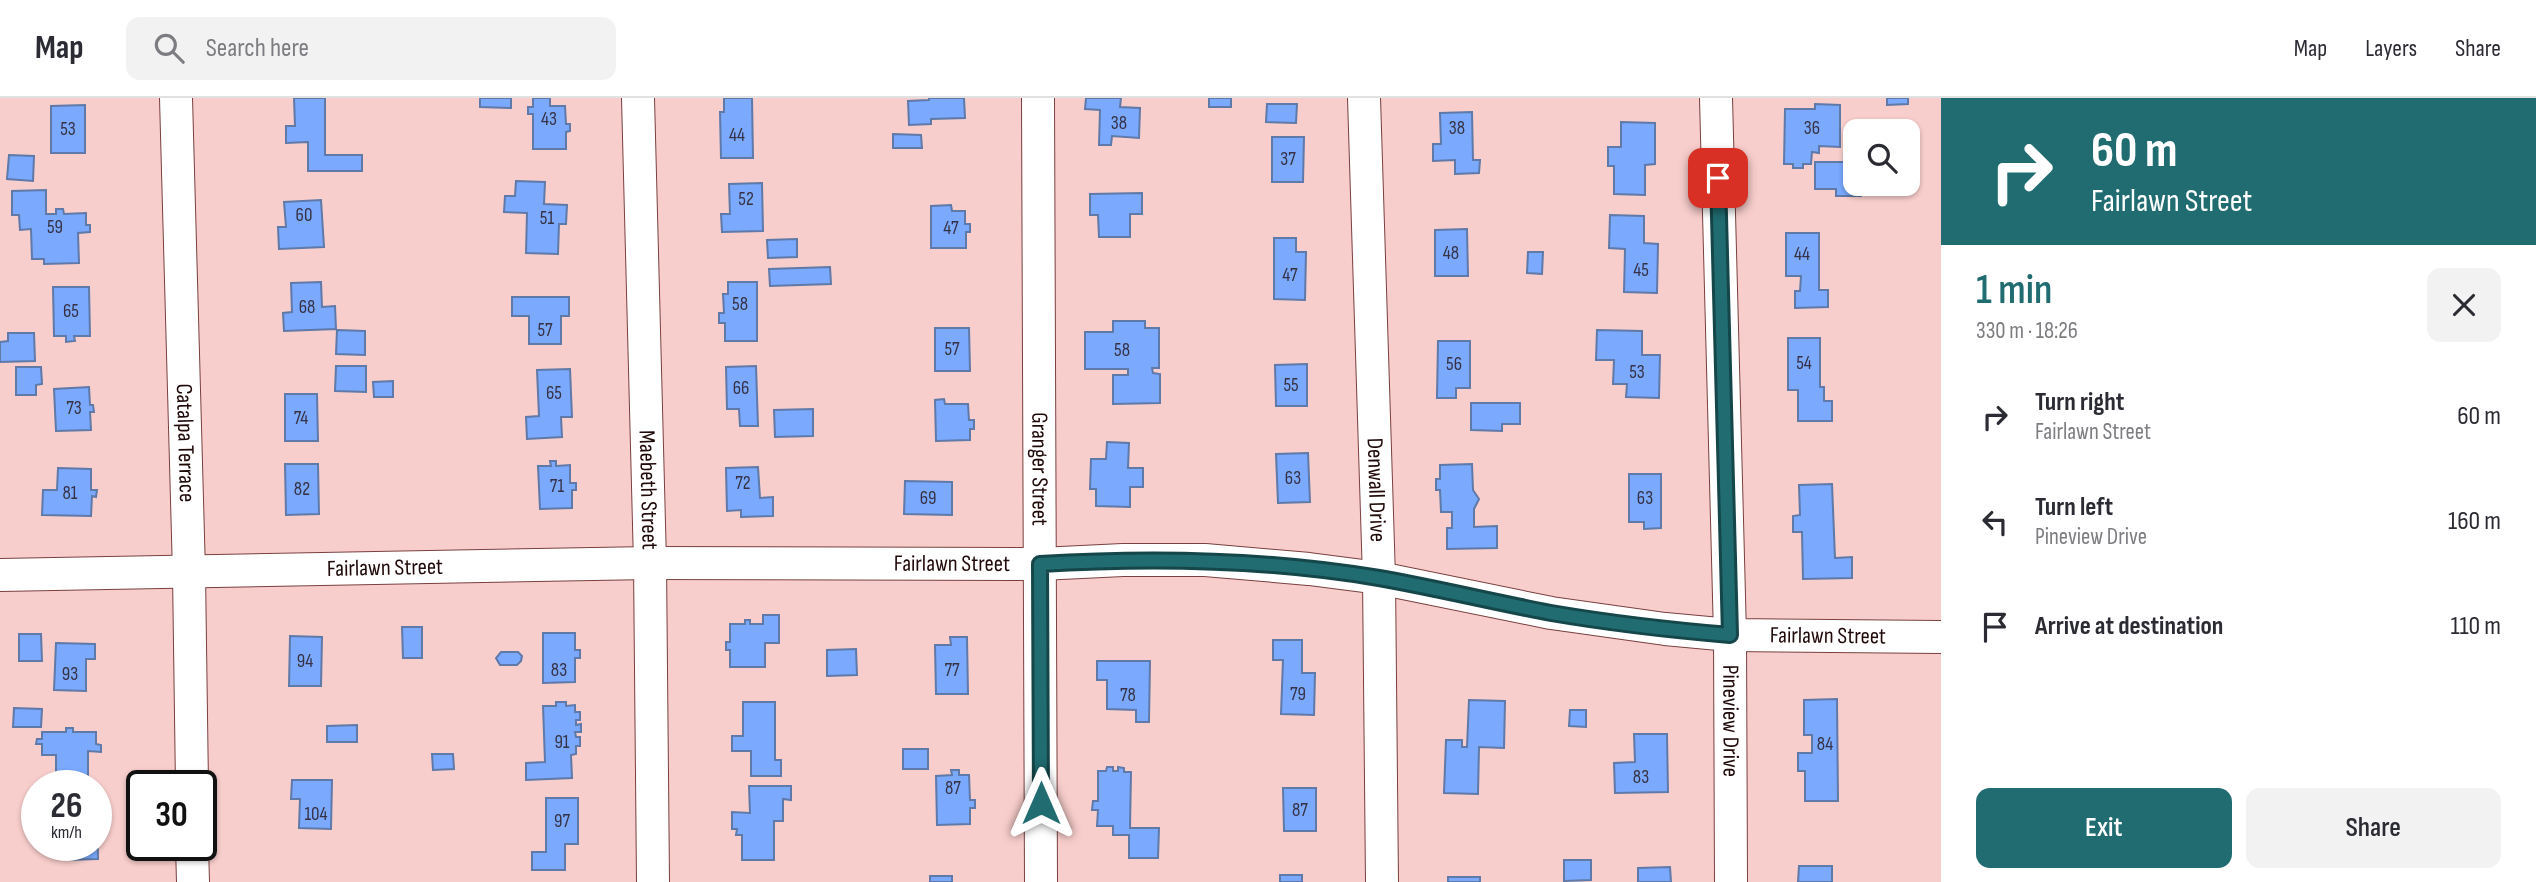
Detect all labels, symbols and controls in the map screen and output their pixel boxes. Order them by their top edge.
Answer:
search box [126,17,616,80]
text: Map [35,28,84,68]
icon: search [150,29,188,67]
text: Search here [206,33,309,64]
text: Map [2294,34,2327,63]
text: Layers [2365,34,2417,63]
text: Share [2455,34,2501,63]
house number: 43 [541,108,557,131]
house number: 38 [1111,112,1127,135]
house number: 38 [1449,117,1465,140]
house number: 36 [1804,117,1820,140]
house number: 53 [60,118,76,141]
map controls [1843,119,1920,196]
button: search [1843,119,1920,196]
text: 60 m [2091,122,2178,181]
house number: 44 [729,124,745,147]
icon: right [1976,126,2067,217]
house number: 37 [1280,148,1296,171]
pin [1688,148,1748,208]
icon: arrive [1699,159,1737,197]
text: Fairlawn Street [2091,182,2252,221]
house number: 52 [738,188,754,211]
house number: 60 [296,204,312,227]
house number: 51 [540,207,554,230]
house number: 59 [47,216,63,239]
house number: 47 [943,217,959,240]
house number: 48 [1443,242,1459,265]
house number: 44 [1794,243,1810,266]
house number: 45 [1633,259,1649,282]
house number: 47 [1282,264,1298,287]
text: 1 min [1976,265,2052,316]
button: close [2427,268,2501,342]
house number: 58 [732,293,748,316]
house number: 68 [299,296,315,319]
house number: 65 [63,300,79,323]
text: 330 m · 18:26 [1976,317,2078,345]
house number: 57 [537,319,553,342]
house number: 57 [944,338,960,361]
house number: 58 [1114,339,1130,362]
house number: 54 [1796,352,1812,375]
house number: 56 [1446,353,1462,376]
house number: 53 [1629,361,1645,384]
house number: 55 [1283,374,1299,397]
house number: 66 [733,377,749,400]
house number: 65 [546,382,562,405]
street label: Catalpa Terrace [170,383,201,503]
text: Turn right [2035,387,2124,418]
house number: 73 [66,397,82,420]
icon: right [1976,398,2014,436]
text: 60 m [2457,401,2501,432]
house number: 74 [294,407,308,430]
street label: Granger Street [1025,412,1054,526]
text: Fairlawn Street [2035,418,2151,446]
street label: Maebeth Street [633,430,664,550]
street label: Denwall Drive [1361,437,1392,542]
house number: 63 [1285,467,1301,490]
house number: 72 [735,472,751,495]
house number: 71 [550,475,565,498]
house number: 82 [294,478,310,501]
house number: 81 [63,482,78,505]
house number: 69 [920,487,936,510]
house number: 63 [1637,487,1653,510]
text: Turn left [2035,492,2113,523]
icon: left [1976,503,2014,541]
text: 160 m [2448,506,2501,537]
text: Pineview Drive [2035,523,2147,551]
street label: Fairlawn Street [894,550,1010,578]
street label: Fairlawn Street [327,553,443,583]
icon: arrive [1976,608,2014,646]
text: Arrive at destination [2035,611,2223,642]
text: 110 m [2450,611,2501,642]
street label: Fairlawn Street [1770,621,1886,650]
house number: 94 [297,650,313,673]
house number: 83 [551,659,567,682]
house number: 77 [944,659,960,682]
house number: 93 [62,663,78,686]
street label: Pineview Drive [1716,665,1745,777]
house number: 79 [1290,683,1306,706]
house number: 78 [1120,684,1136,707]
house number: 91 [554,731,570,754]
house number: 84 [1817,733,1833,756]
position arrow [1004,766,1078,840]
house number: 83 [1633,766,1649,789]
speed limit sign: 30 [126,770,217,861]
house number: 87 [945,777,961,800]
text: 26 [51,785,82,828]
button: Exit [1976,788,2232,868]
button: Share [2246,788,2501,868]
house number: 87 [1292,799,1308,822]
house number: 104 [304,803,328,826]
house number: 97 [554,810,570,833]
text: km/h [51,822,82,843]

